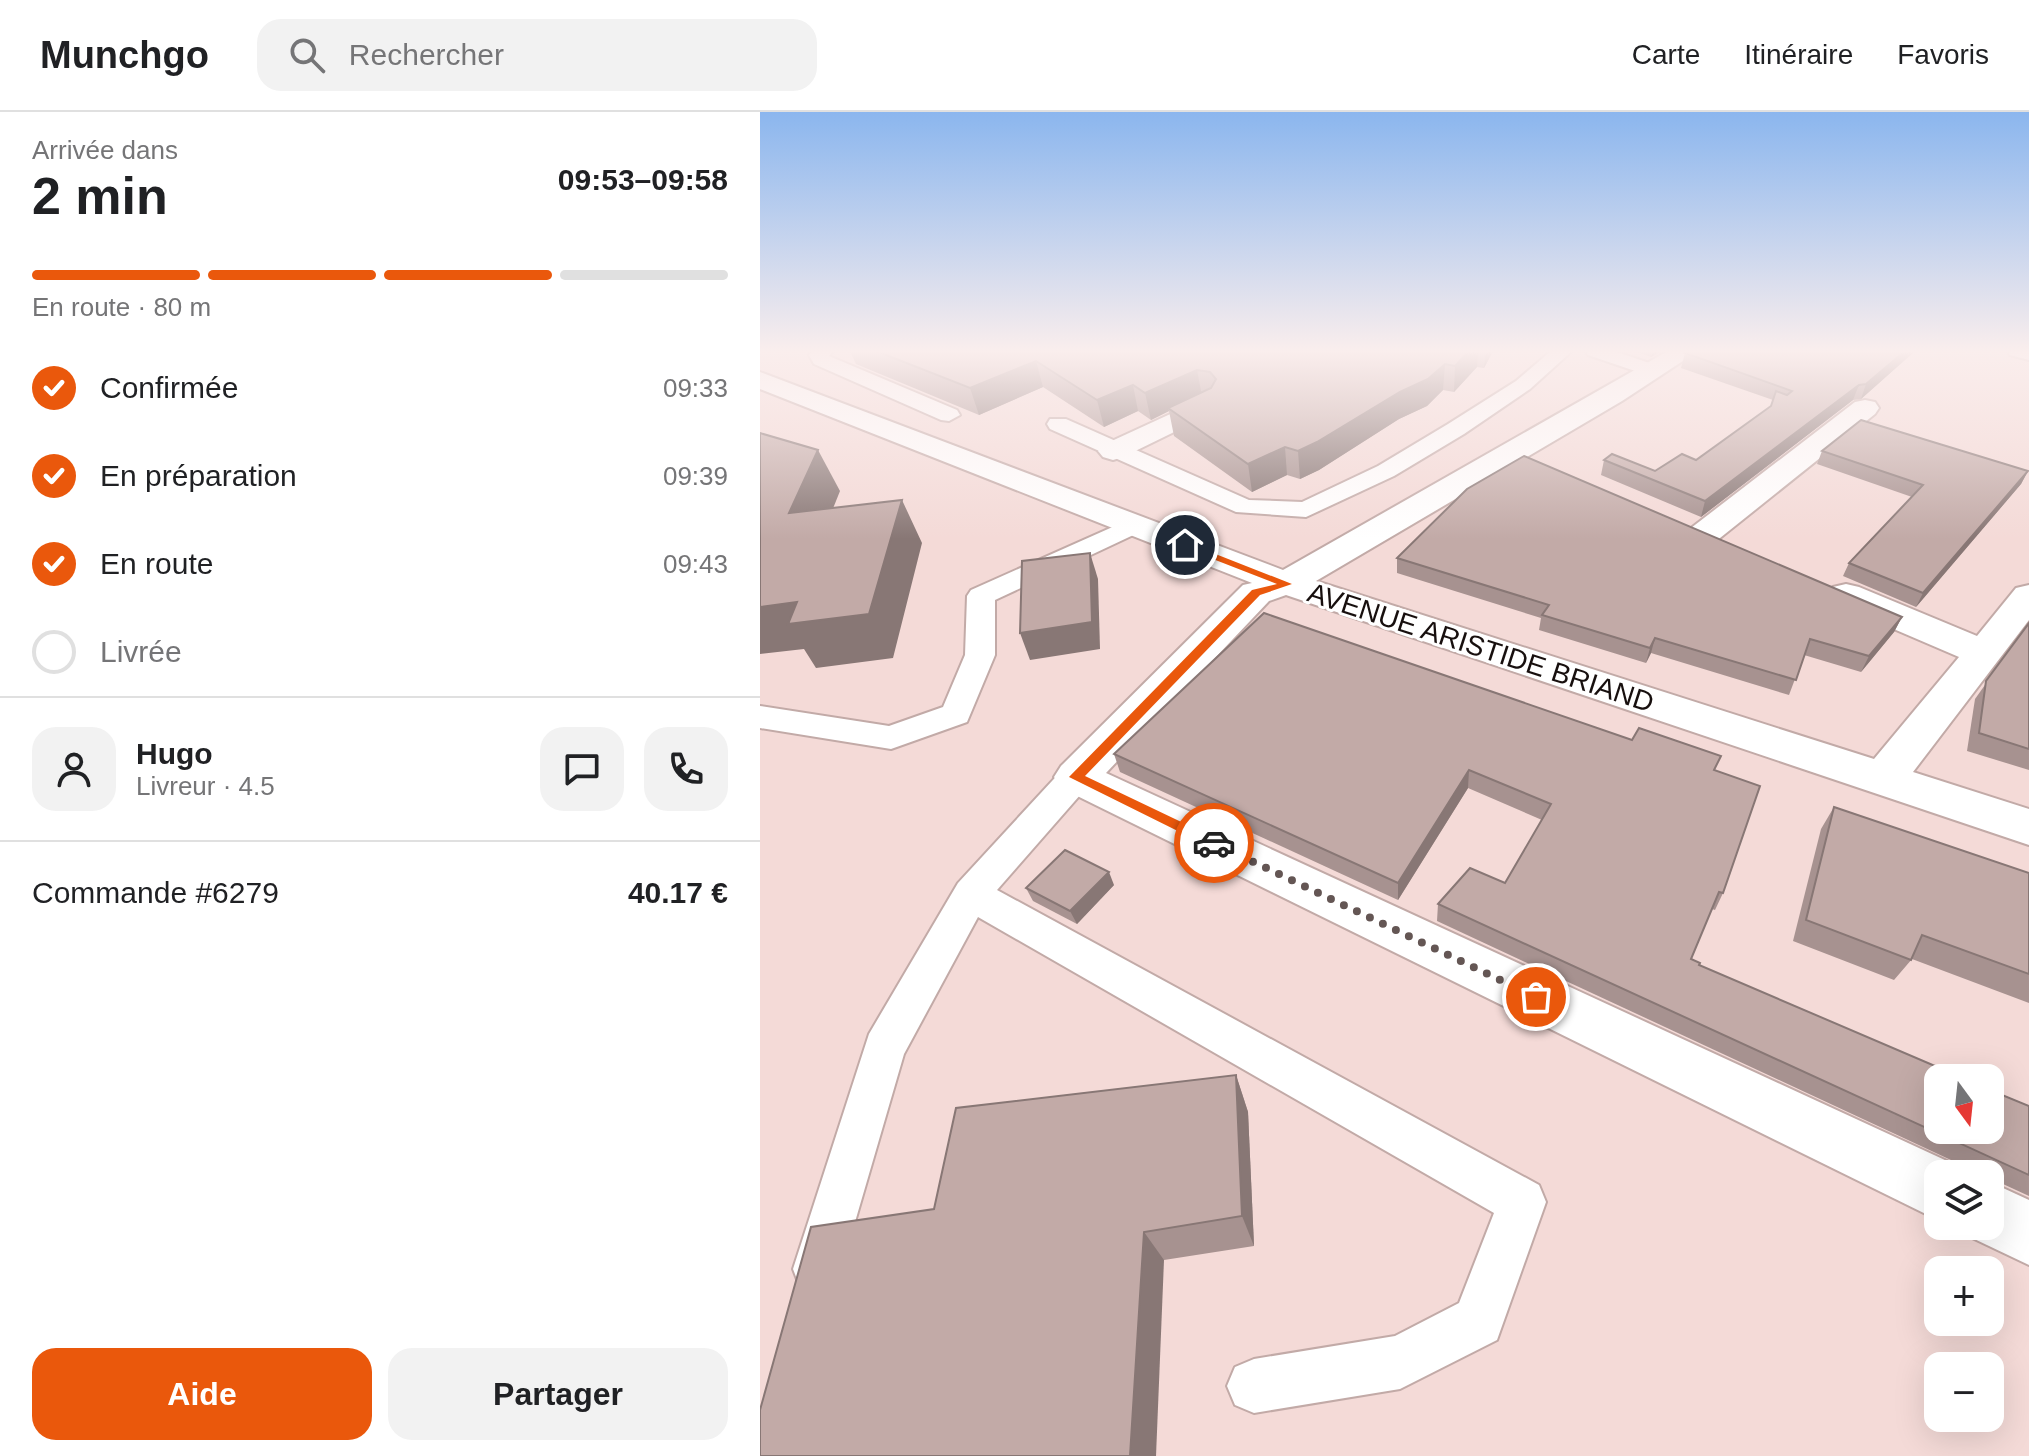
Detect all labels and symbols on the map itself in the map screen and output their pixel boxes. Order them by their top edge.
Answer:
pin [1151,511,1219,579]
street label: AVENUE ARISTIDE BRIAND [1304,577,1658,718]
courier [1174,803,1254,883]
pin [1502,963,1570,1031]
north arrow [1924,1064,2004,1144]

